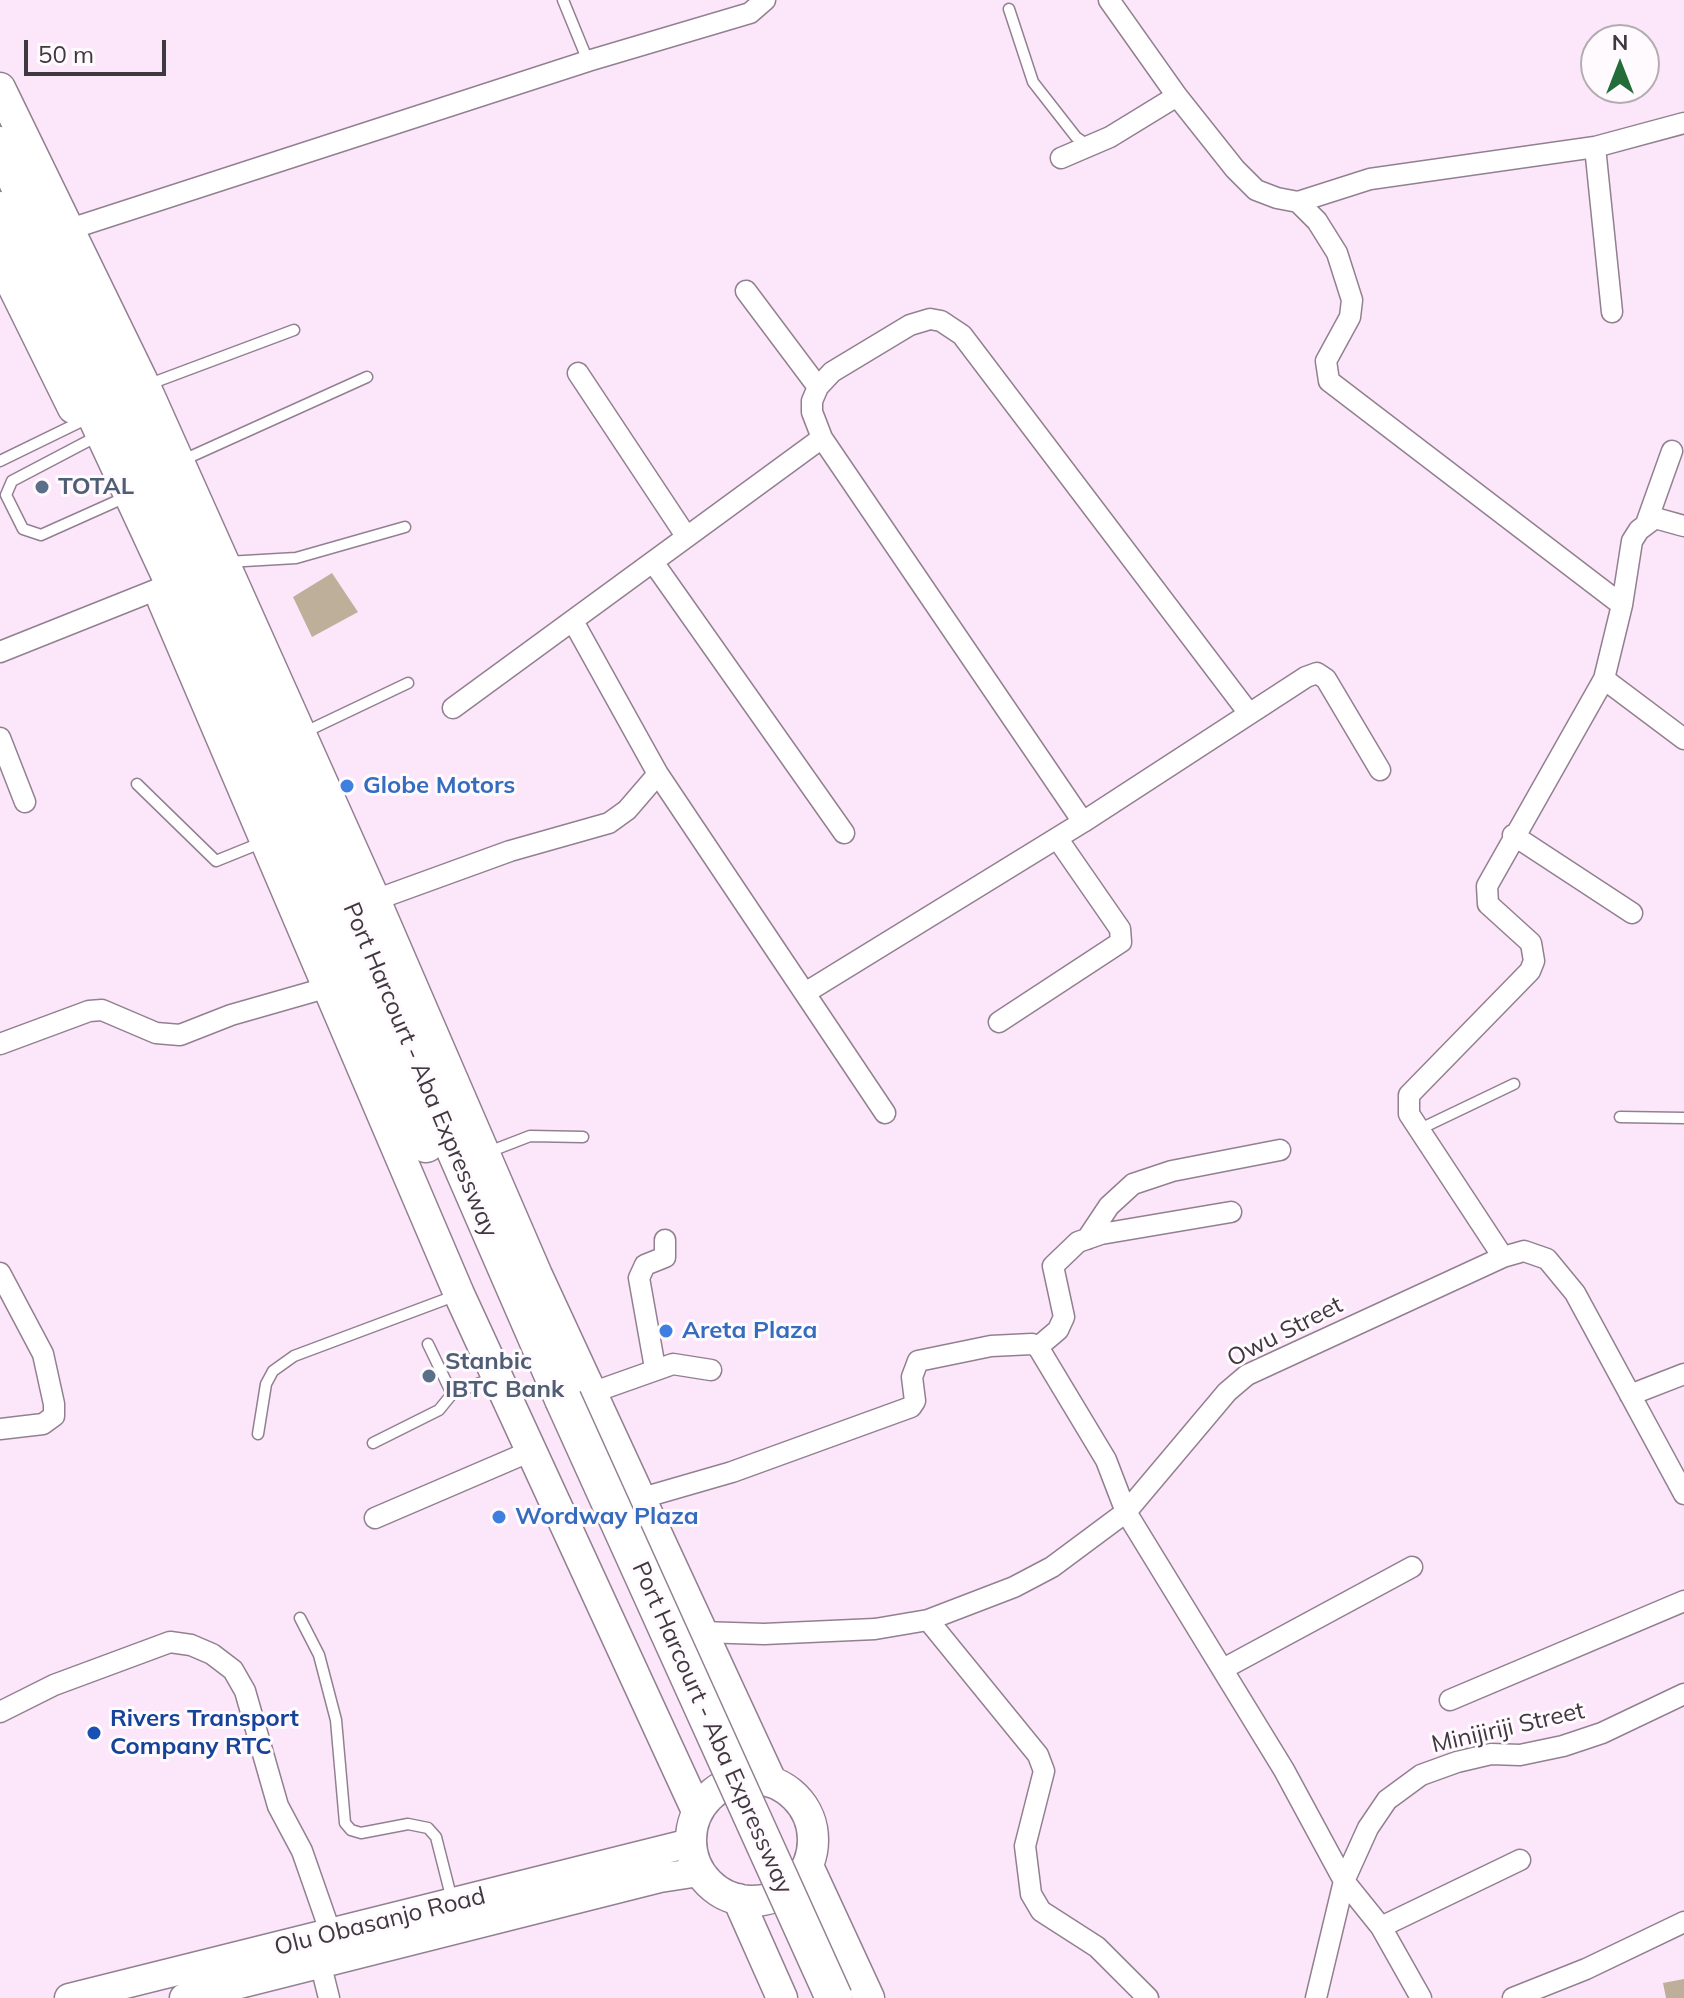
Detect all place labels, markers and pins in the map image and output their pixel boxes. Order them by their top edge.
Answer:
place label: TOTAL [58,473,134,501]
marker: TOTAL [33,478,51,496]
place label: Globe Motors [363,772,515,800]
marker: Globe Motors [338,777,356,795]
place label: Areta Plaza [682,1317,817,1345]
marker: Areta Plaza [657,1322,675,1340]
place label: Stanbic IBTC Bank [445,1348,564,1404]
marker: Stanbic IBTC Bank [420,1367,438,1385]
place label: Wordway Plaza [515,1503,699,1531]
marker: Wordway Plaza [490,1508,508,1526]
place label: Rivers Transport Company RTC [110,1705,299,1761]
marker: Rivers Transport Company RTC [85,1724,103,1742]

